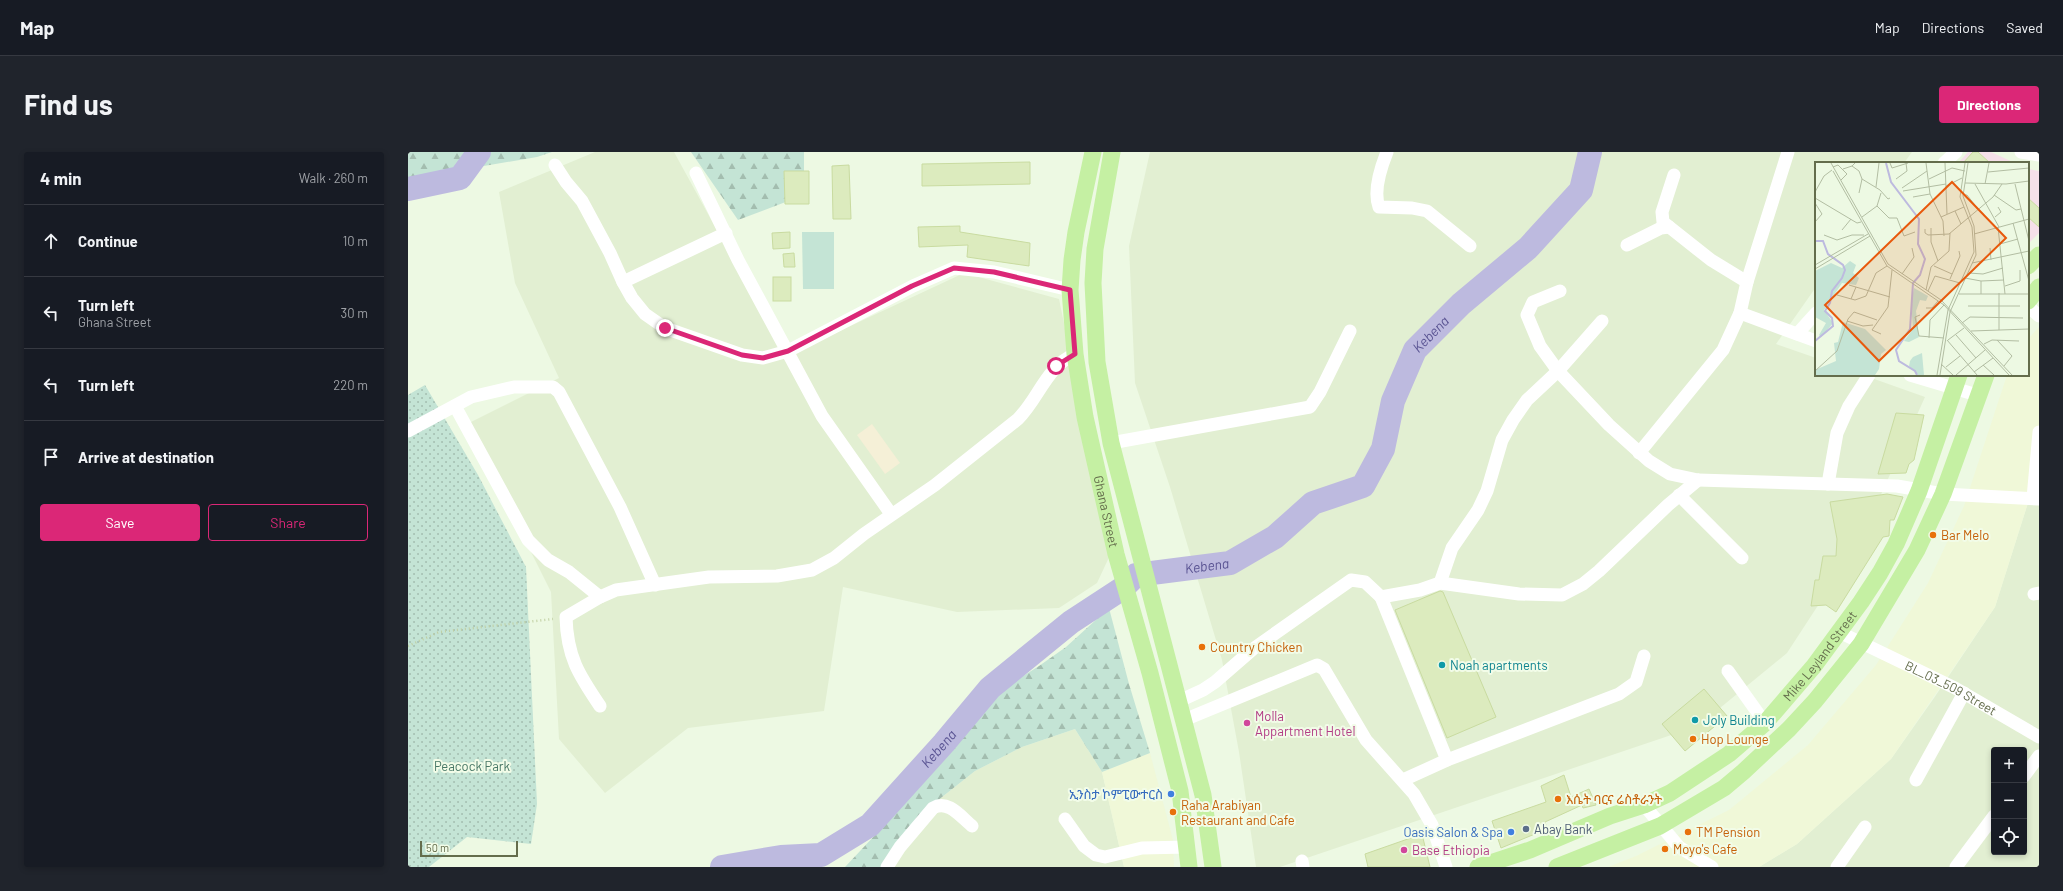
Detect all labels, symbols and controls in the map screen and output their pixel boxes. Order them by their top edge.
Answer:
text: Map [20,16,54,39]
text: Map [1875,19,1900,36]
text: Directions [1922,19,1984,36]
text: Saved [2006,19,2043,36]
button: Directions [1939,86,2039,123]
text: Find us [24,87,113,121]
inset map [1815,162,2029,376]
text: 4 min [40,168,82,188]
text: Walk · 260 m [299,170,368,186]
icon: ahead [40,230,62,252]
text: Continue [78,232,138,250]
text: 10 m [343,233,368,249]
text: Turn left [78,296,134,314]
icon: left [40,302,62,324]
text: 30 m [341,305,368,321]
water label: Kebena [1409,312,1452,356]
text: Ghana Street [78,314,151,330]
route end [656,319,674,337]
route start [1047,357,1065,375]
icon: left [40,374,62,396]
text: Turn left [78,376,134,394]
text: 220 m [333,377,368,393]
icon: arrive [40,446,62,468]
text: Arrive at destination [78,448,214,466]
street label: Ghana Street [1090,474,1122,549]
button: Save [40,504,200,541]
button: Share [208,504,368,541]
place label: Bar Melo [1941,527,1989,543]
marker: Bar Melo [1928,530,1938,540]
water label: Kebena [1184,554,1230,577]
street label: Mike Leyland Street [1779,607,1860,704]
place label: Country Chicken [1210,639,1303,655]
marker: Country Chicken [1197,642,1207,652]
place label: Noah apartments [1450,657,1548,673]
street label: BL_03_509 Street [1903,657,1999,718]
marker: Noah apartments [1437,660,1447,670]
place label: Molla Appartment Hotel [1255,708,1355,739]
place label: Joly Building [1703,712,1775,728]
marker: Joly Building [1690,715,1700,725]
marker: Molla Appartment Hotel [1242,718,1252,728]
water label: Kebena [917,726,959,771]
place label: Hop Lounge [1701,731,1769,747]
marker: Hop Lounge [1688,734,1698,744]
map controls [1991,747,2027,855]
button: + [1991,747,2027,783]
park label: Peacock Park [434,758,511,774]
button: − [1991,783,2027,819]
place label: ኢንስታ ኮምፒውተርስ [1069,786,1163,802]
marker: ኢንስታ ኮምፒውተርስ [1166,789,1176,799]
place label: እሴት ባርና ሬስቶራንት [1566,791,1662,807]
marker: እሴት ባርና ሬስቶራንት [1553,794,1563,804]
place label: Raha Arabiyan Restaurant and Cafe [1181,797,1295,828]
marker: Raha Arabiyan Restaurant and Cafe [1168,807,1178,817]
button: locate [1991,819,2027,855]
place label: Abay Bank [1534,821,1593,837]
place label: Oasis Salon & Spa [1403,824,1503,840]
marker: Abay Bank [1521,824,1531,834]
place label: TM Pension [1696,824,1760,840]
marker: Oasis Salon & Spa [1506,827,1516,837]
marker: TM Pension [1683,827,1693,837]
scale bar [420,839,518,858]
text: 50 m [426,841,449,854]
place label: Moyo's Cafe [1673,841,1737,857]
place label: Base Ethiopia [1412,842,1490,858]
marker: Moyo's Cafe [1660,844,1670,854]
marker: Base Ethiopia [1399,845,1409,855]

